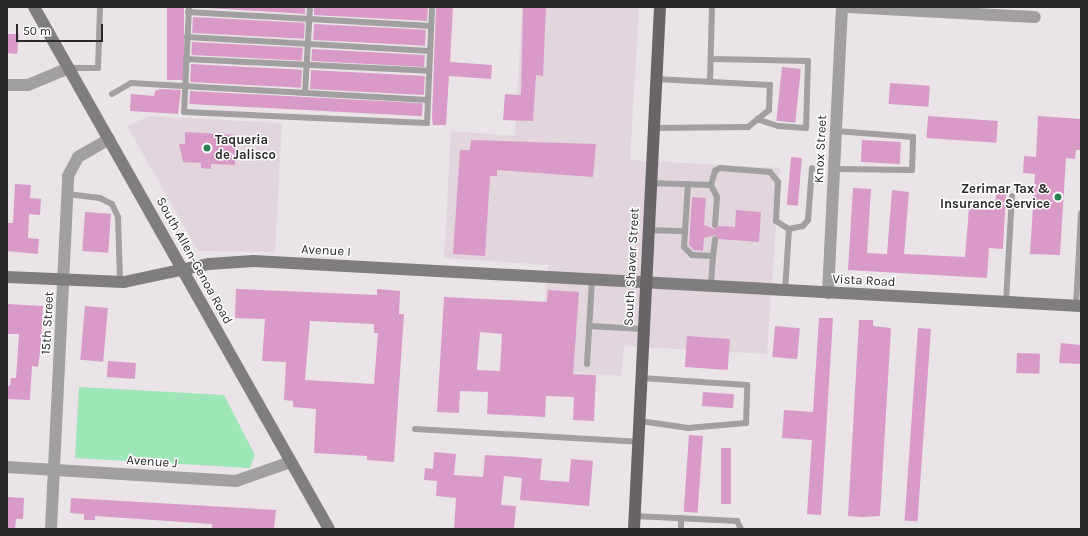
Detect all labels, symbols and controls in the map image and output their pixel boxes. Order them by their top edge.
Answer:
scale bar [18,16,105,42]
text: 50 m [23,24,51,38]
street label: Knox Street [811,115,831,183]
place label: Taqueria de Jalisco [215,133,276,164]
marker: Taqueria de Jalisco [202,143,212,153]
place label: Zerimar Tax & Insurance Service [940,182,1050,213]
marker: Zerimar Tax & Insurance Service [1053,192,1063,202]
street label: South Allen-Genoa Road [153,195,235,327]
street label: South Shaver Street [621,208,643,326]
street label: Avenue I [301,242,351,260]
street label: Vista Road [832,272,896,290]
street label: 15th Street [39,291,57,355]
street label: Avenue J [126,452,178,472]

